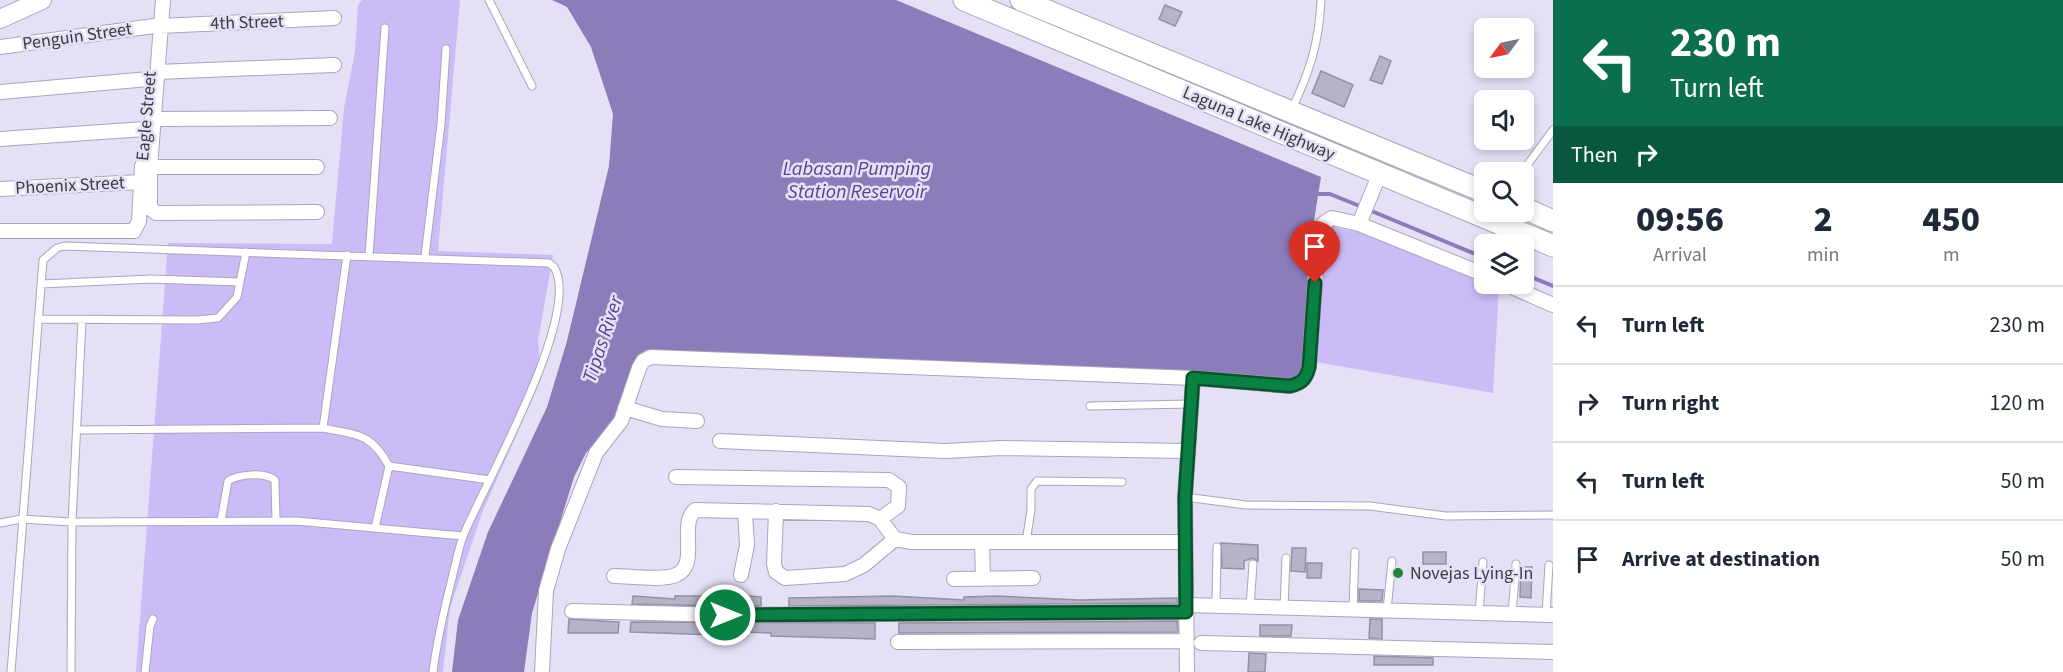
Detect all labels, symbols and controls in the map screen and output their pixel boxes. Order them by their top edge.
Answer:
street label: 4th Street [210,9,284,36]
text: 230 m [1670,13,1781,73]
street label: Penguin Street [21,16,133,57]
north arrow [1474,18,1534,78]
map controls [1474,18,1534,294]
icon: left [1571,24,1649,102]
text: Turn left [1670,69,1764,108]
street label: Eagle Street [130,70,163,162]
street label: Laguna Lake Highway [1179,80,1339,167]
button: sound [1474,90,1534,150]
icon: right [1630,138,1663,171]
text: Then [1571,139,1618,171]
water label: Labasan Pumping Station Reservoir [783,155,931,206]
button: search [1474,162,1534,222]
street label: Phoenix Street [15,170,125,201]
text: 09:56 [1636,194,1724,245]
text: 2 [1814,194,1833,245]
text: 450 [1922,194,1980,245]
pin [1289,221,1340,283]
icon: arrive [1298,230,1331,263]
button: layers [1474,234,1534,294]
text: Arrival [1653,241,1707,269]
text: min [1807,241,1839,269]
text: m [1943,241,1959,269]
water label: Tipas River [576,291,630,386]
icon: left [1571,309,1604,342]
text: Turn left [1622,309,1704,341]
text: 230 m [1990,309,2045,341]
icon: right [1571,387,1604,420]
text: Turn right [1622,387,1719,419]
text: 120 m [1990,387,2045,419]
icon: left [1571,465,1604,498]
text: Turn left [1622,465,1704,497]
text: 50 m [2000,465,2045,497]
icon: arrive [1571,543,1604,576]
text: Arrive at destination [1622,543,1820,575]
text: 50 m [2000,543,2045,575]
place label: Novejas Lying-In [1410,561,1533,586]
marker: Novejas Lying-In [1391,566,1405,580]
position arrow [693,583,757,647]

